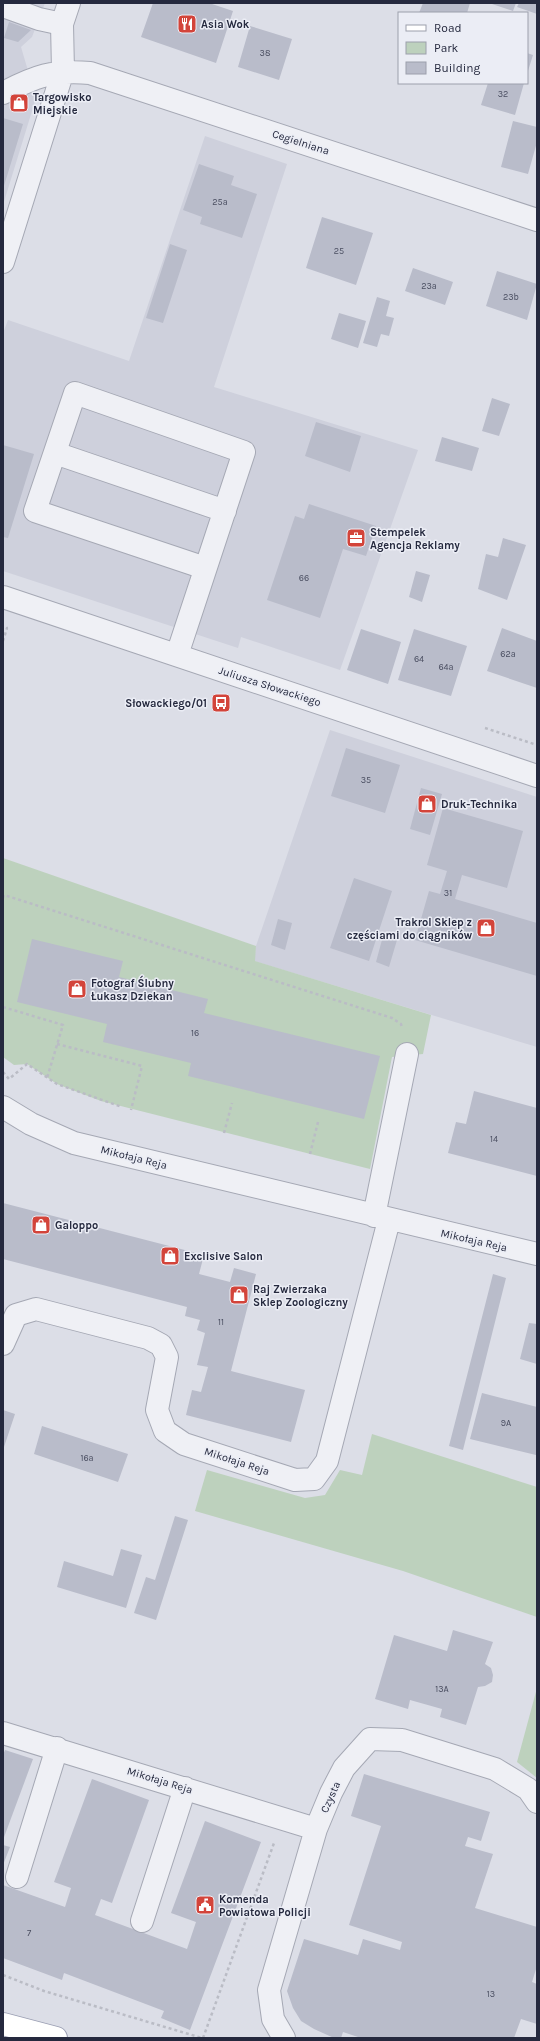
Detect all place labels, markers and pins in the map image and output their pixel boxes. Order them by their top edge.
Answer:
restaurant icon: Asia Wok [176,13,198,35]
place label: Asia Wok [201,18,250,31]
place label: Targowisko Miejskie [33,91,92,117]
shop icon: Targowisko Miejskie [8,92,30,114]
place label: Stempelek Agencja Reklamy [370,526,460,552]
office icon: Stempelek Agencja Reklamy [345,527,367,549]
bus stop icon: Słowackiego/01 [210,692,232,714]
place label: Słowackiego/01 [125,697,207,710]
shop icon: Druk-Technika [416,793,438,815]
place label: Druk-Technika [441,798,517,811]
place label: Trakrol Sklep z częściami do ciągników [347,916,473,942]
shop icon: Trakrol Sklep z częściami do ciągników [475,917,497,939]
place label: Fotograf Ślubny Łukasz Dziekan [91,975,174,1003]
shop icon: Fotograf Ślubny Łukasz Dziekan [66,978,88,1000]
shop icon: Galoppo [30,1214,52,1236]
place label: Galoppo [55,1219,98,1232]
shop icon: Exclisive Salon [159,1245,181,1267]
place label: Exclisive Salon [184,1250,263,1263]
place label: Raj Zwierzaka Sklep Zoologiczny [253,1283,348,1309]
shop icon: Raj Zwierzaka Sklep Zoologiczny [228,1284,250,1306]
place label: Komenda Powiatowa Policji [219,1893,311,1919]
public building icon: Komenda Powiatowa Policji [194,1894,216,1916]

